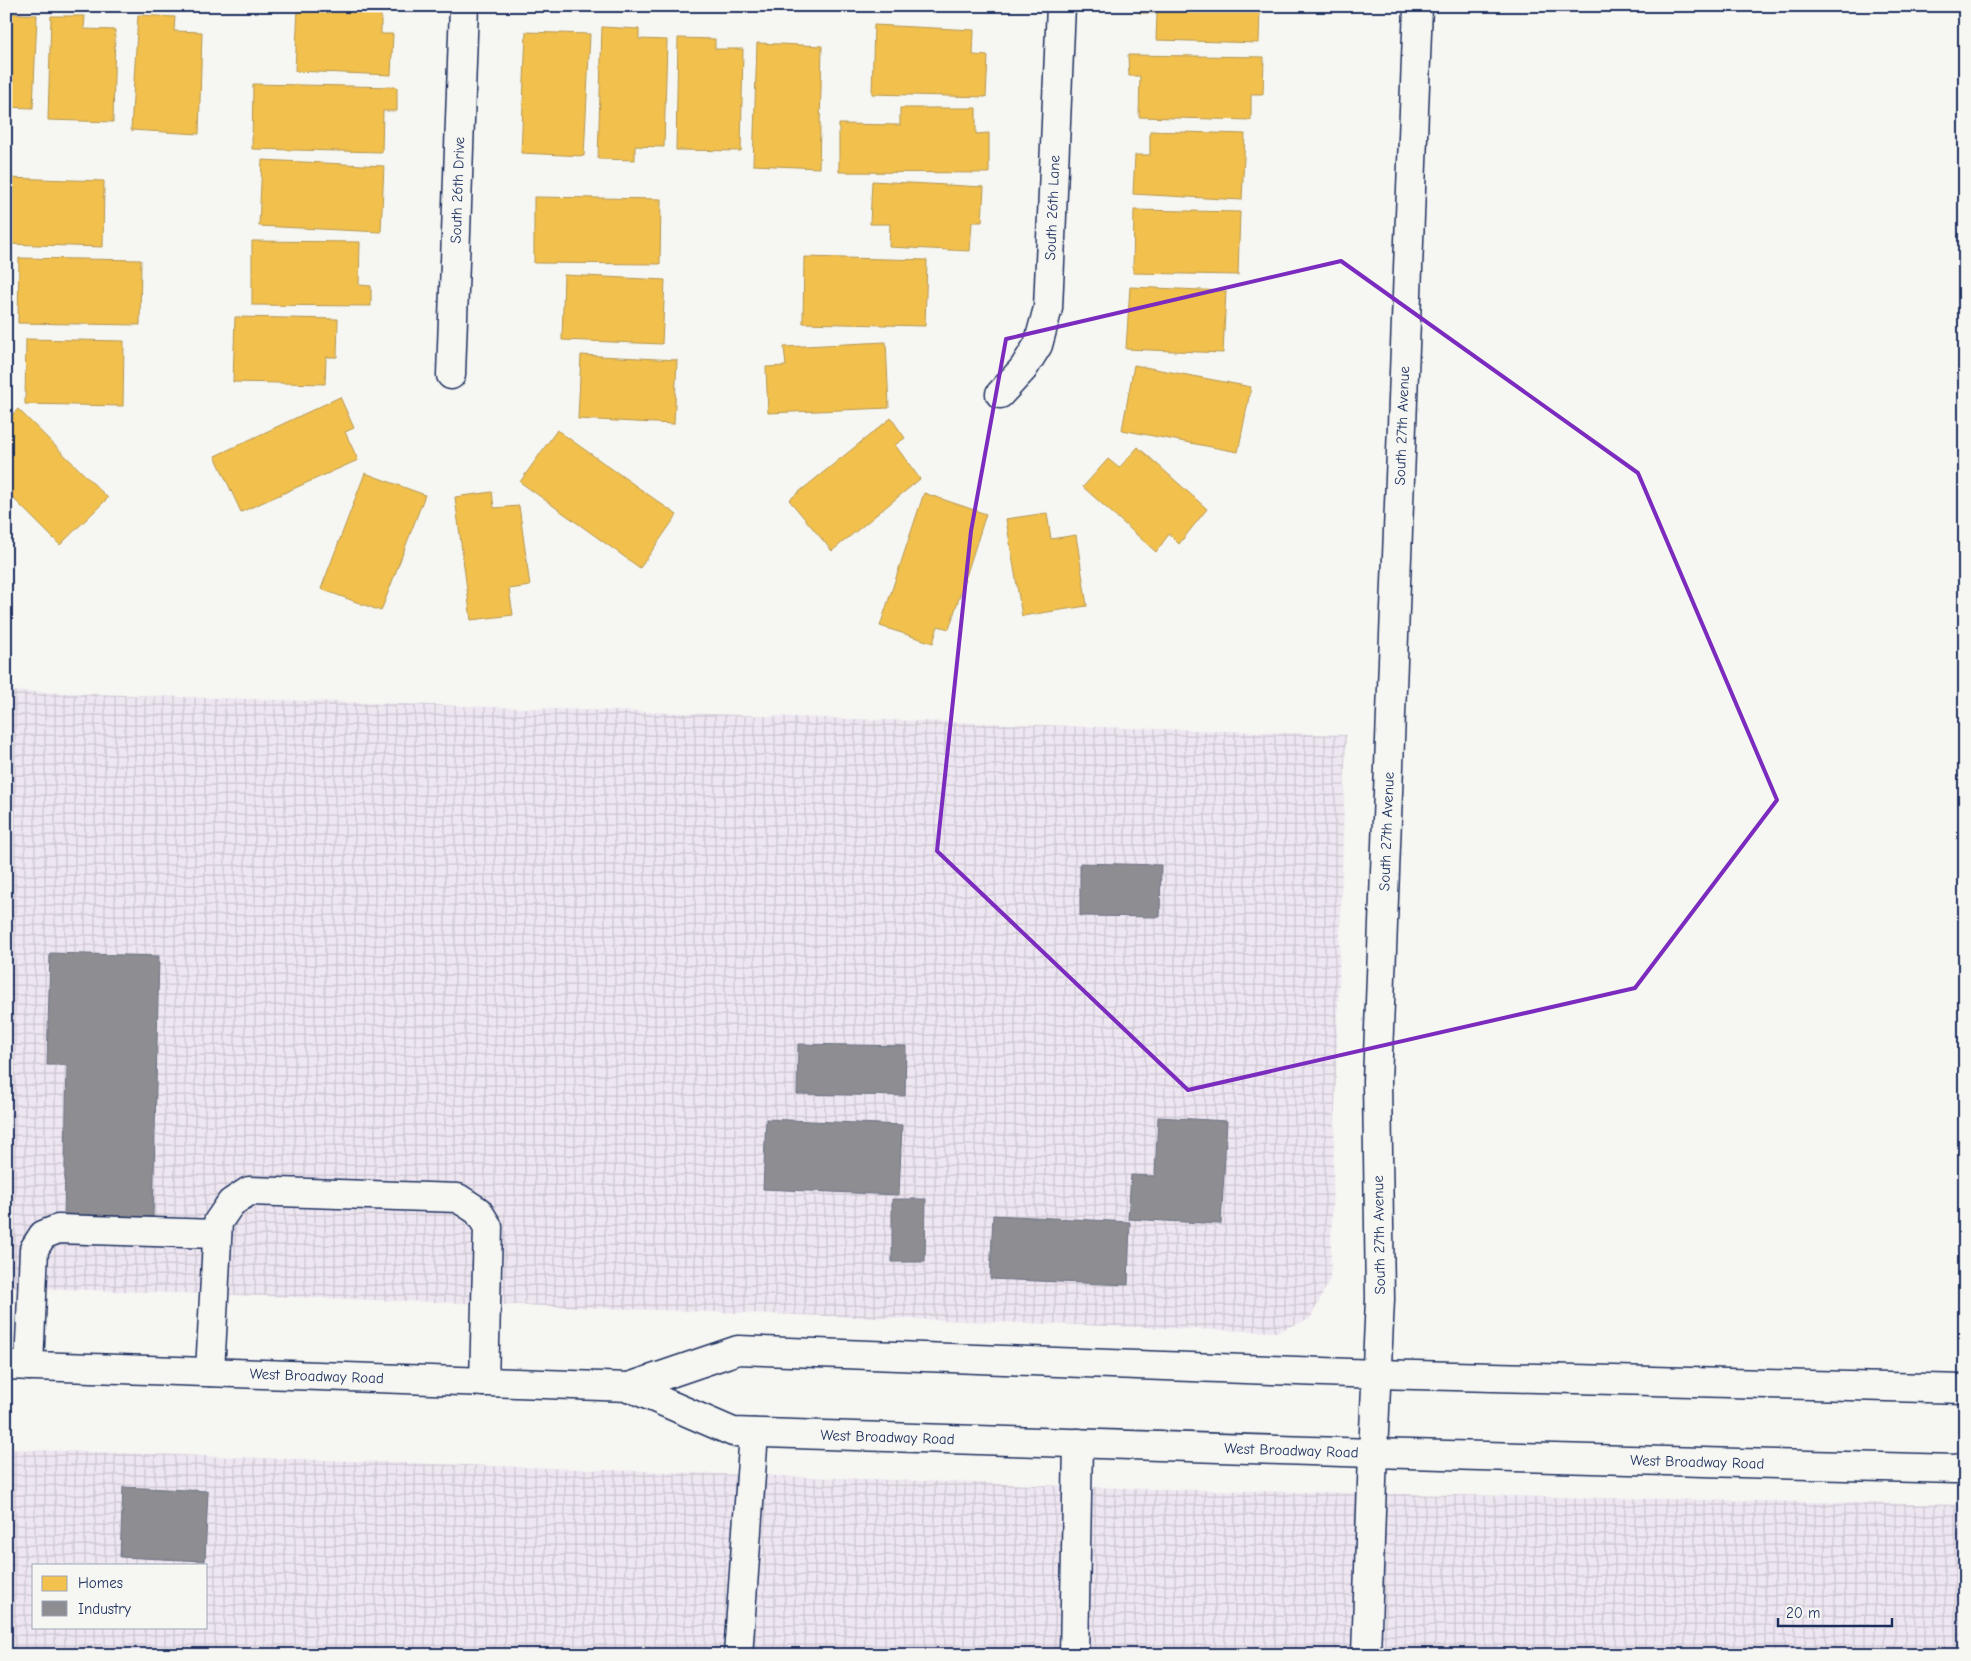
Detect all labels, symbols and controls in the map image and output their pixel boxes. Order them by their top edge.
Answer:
street label: South 26th Drive [447,136,468,244]
street label: South 26th Lane [1041,154,1064,261]
street label: South 27th Avenue [1391,365,1413,486]
street label: South 27th Avenue [1375,771,1398,891]
street label: South 27th Avenue [1369,1175,1389,1295]
street label: West Broadway Road [249,1365,384,1387]
street label: West Broadway Road [820,1426,955,1448]
street label: West Broadway Road [1224,1439,1359,1462]
street label: West Broadway Road [1630,1451,1765,1473]
legend [32,1564,208,1628]
text: Homes [78,1574,123,1592]
scale bar [1778,1596,1892,1628]
text: Industry [78,1600,131,1618]
text: 20 m [1786,1604,1820,1622]

